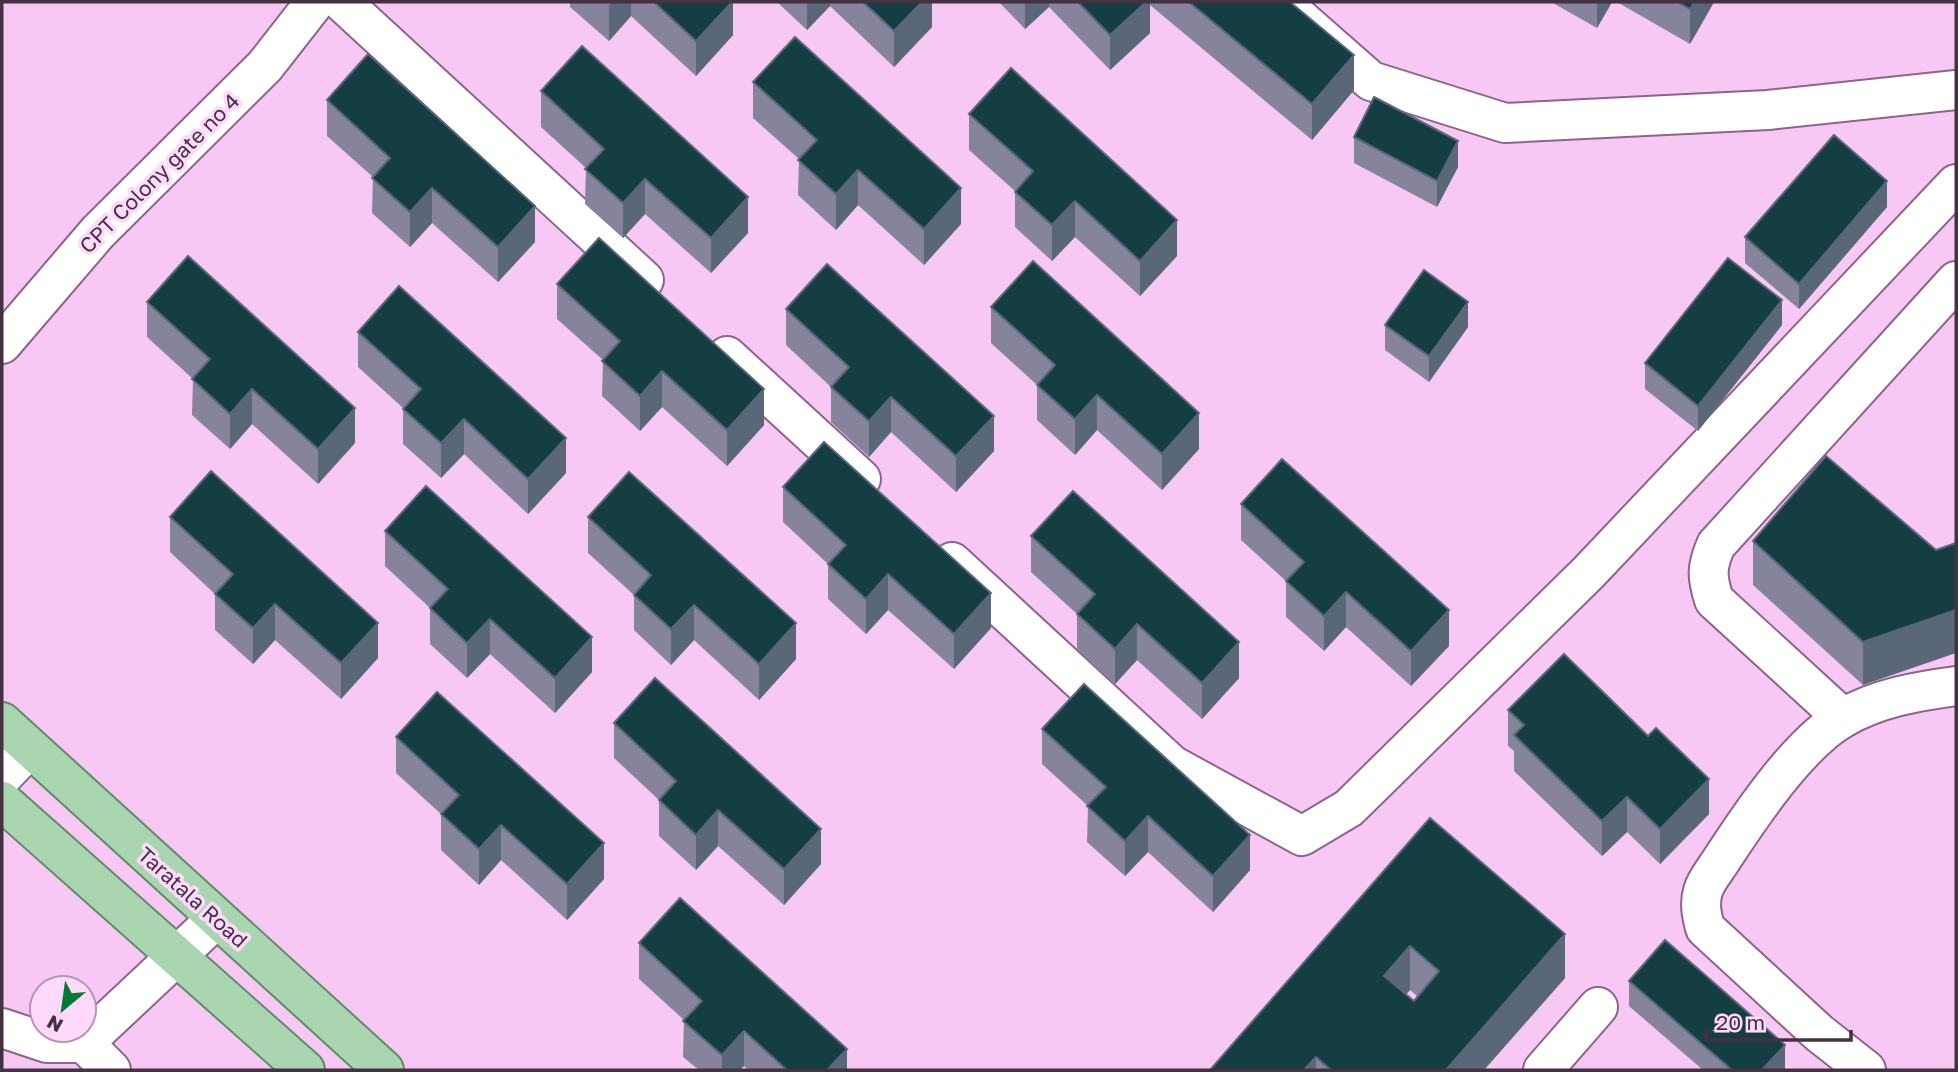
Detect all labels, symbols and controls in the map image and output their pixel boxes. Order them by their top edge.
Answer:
street label: CPT Colony gate no 4 [74,88,244,258]
street label: Taratala Road [133,841,253,953]
north arrow [28,974,98,1044]
scale bar [1706,998,1851,1042]
text: 20 m [1716,1009,1765,1035]
text: N [43,1011,66,1038]

